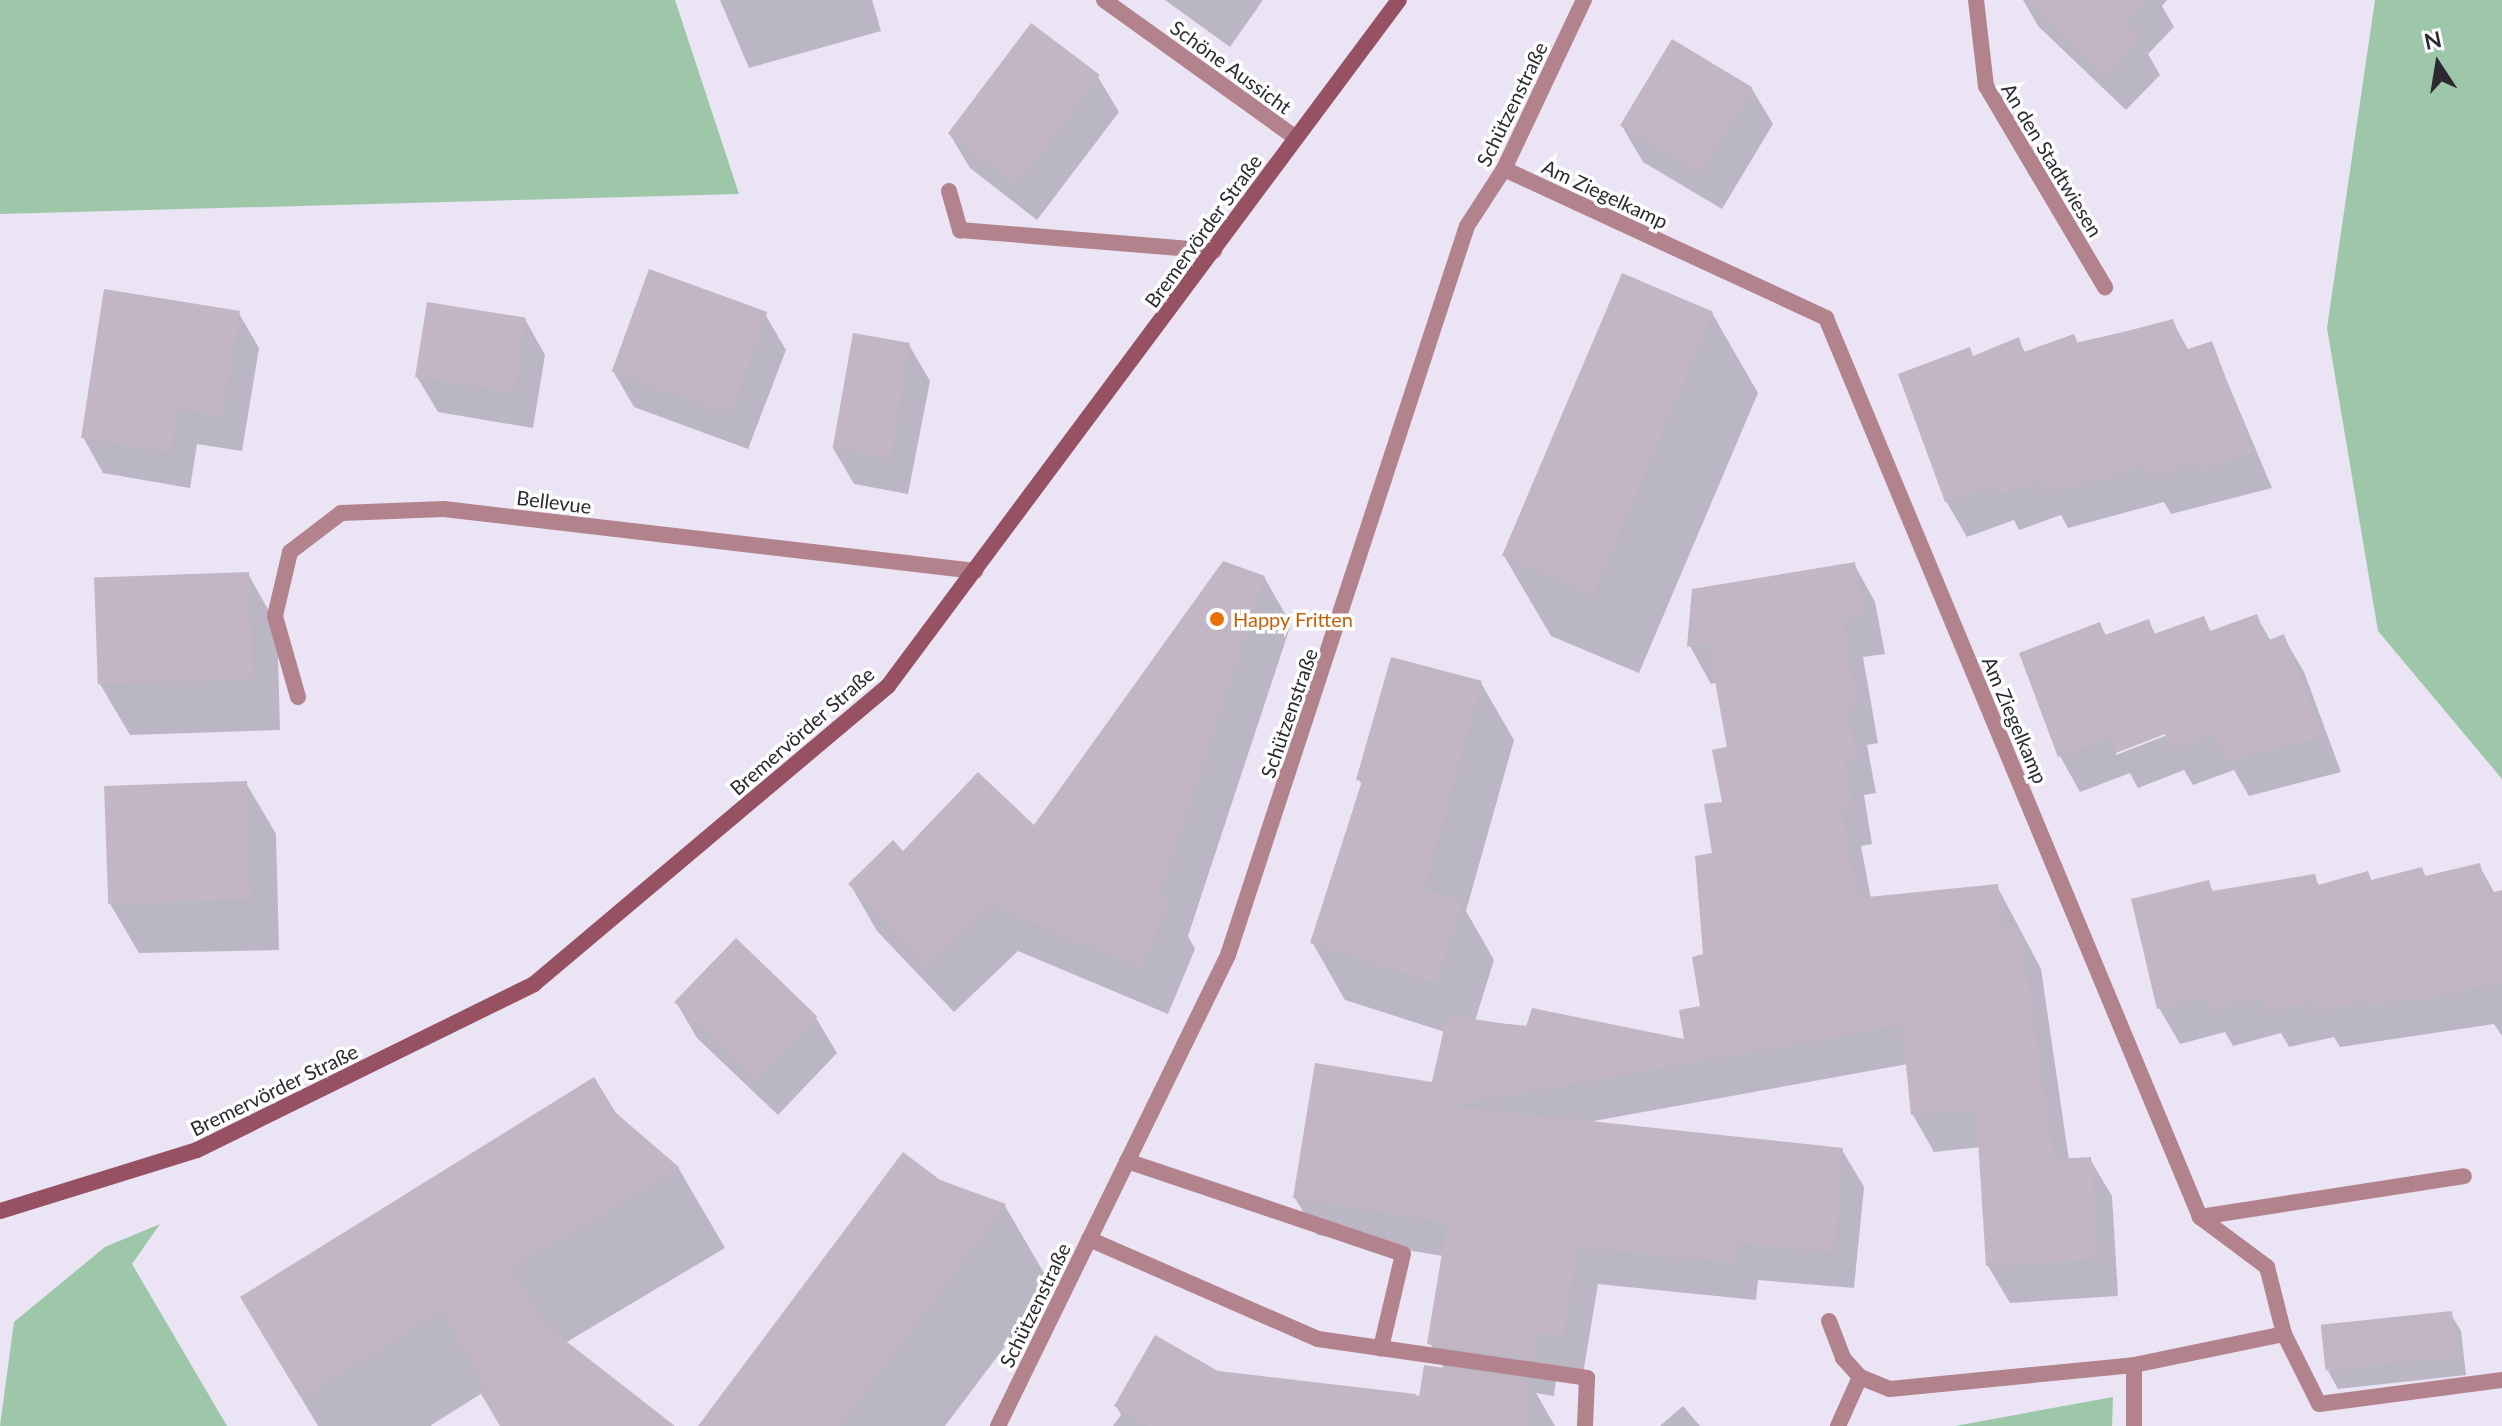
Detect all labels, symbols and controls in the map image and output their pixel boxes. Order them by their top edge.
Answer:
street label: Schöne Aussicht [1166,15,1296,119]
north arrow [2398,24,2478,104]
text: N [2422,25,2444,55]
street label: Schützenstraße [1472,38,1552,170]
street label: An den Stadtwiesen [1997,79,2107,241]
street label: Bremervörder Straße [1139,150,1267,312]
street label: Am Ziegelkamp [1538,154,1672,234]
street label: Bellevue [515,486,593,518]
place label: Happy Fritten [1233,607,1353,631]
marker: Happy Fritten [1208,610,1226,628]
street label: Schützenstraße [1256,645,1322,781]
street label: Am Ziegelkamp [1977,653,2053,787]
street label: Bremervörder Straße [725,662,879,800]
street label: Bremervörder Straße [186,1039,362,1141]
street label: Schützenstraße [995,1239,1075,1371]

